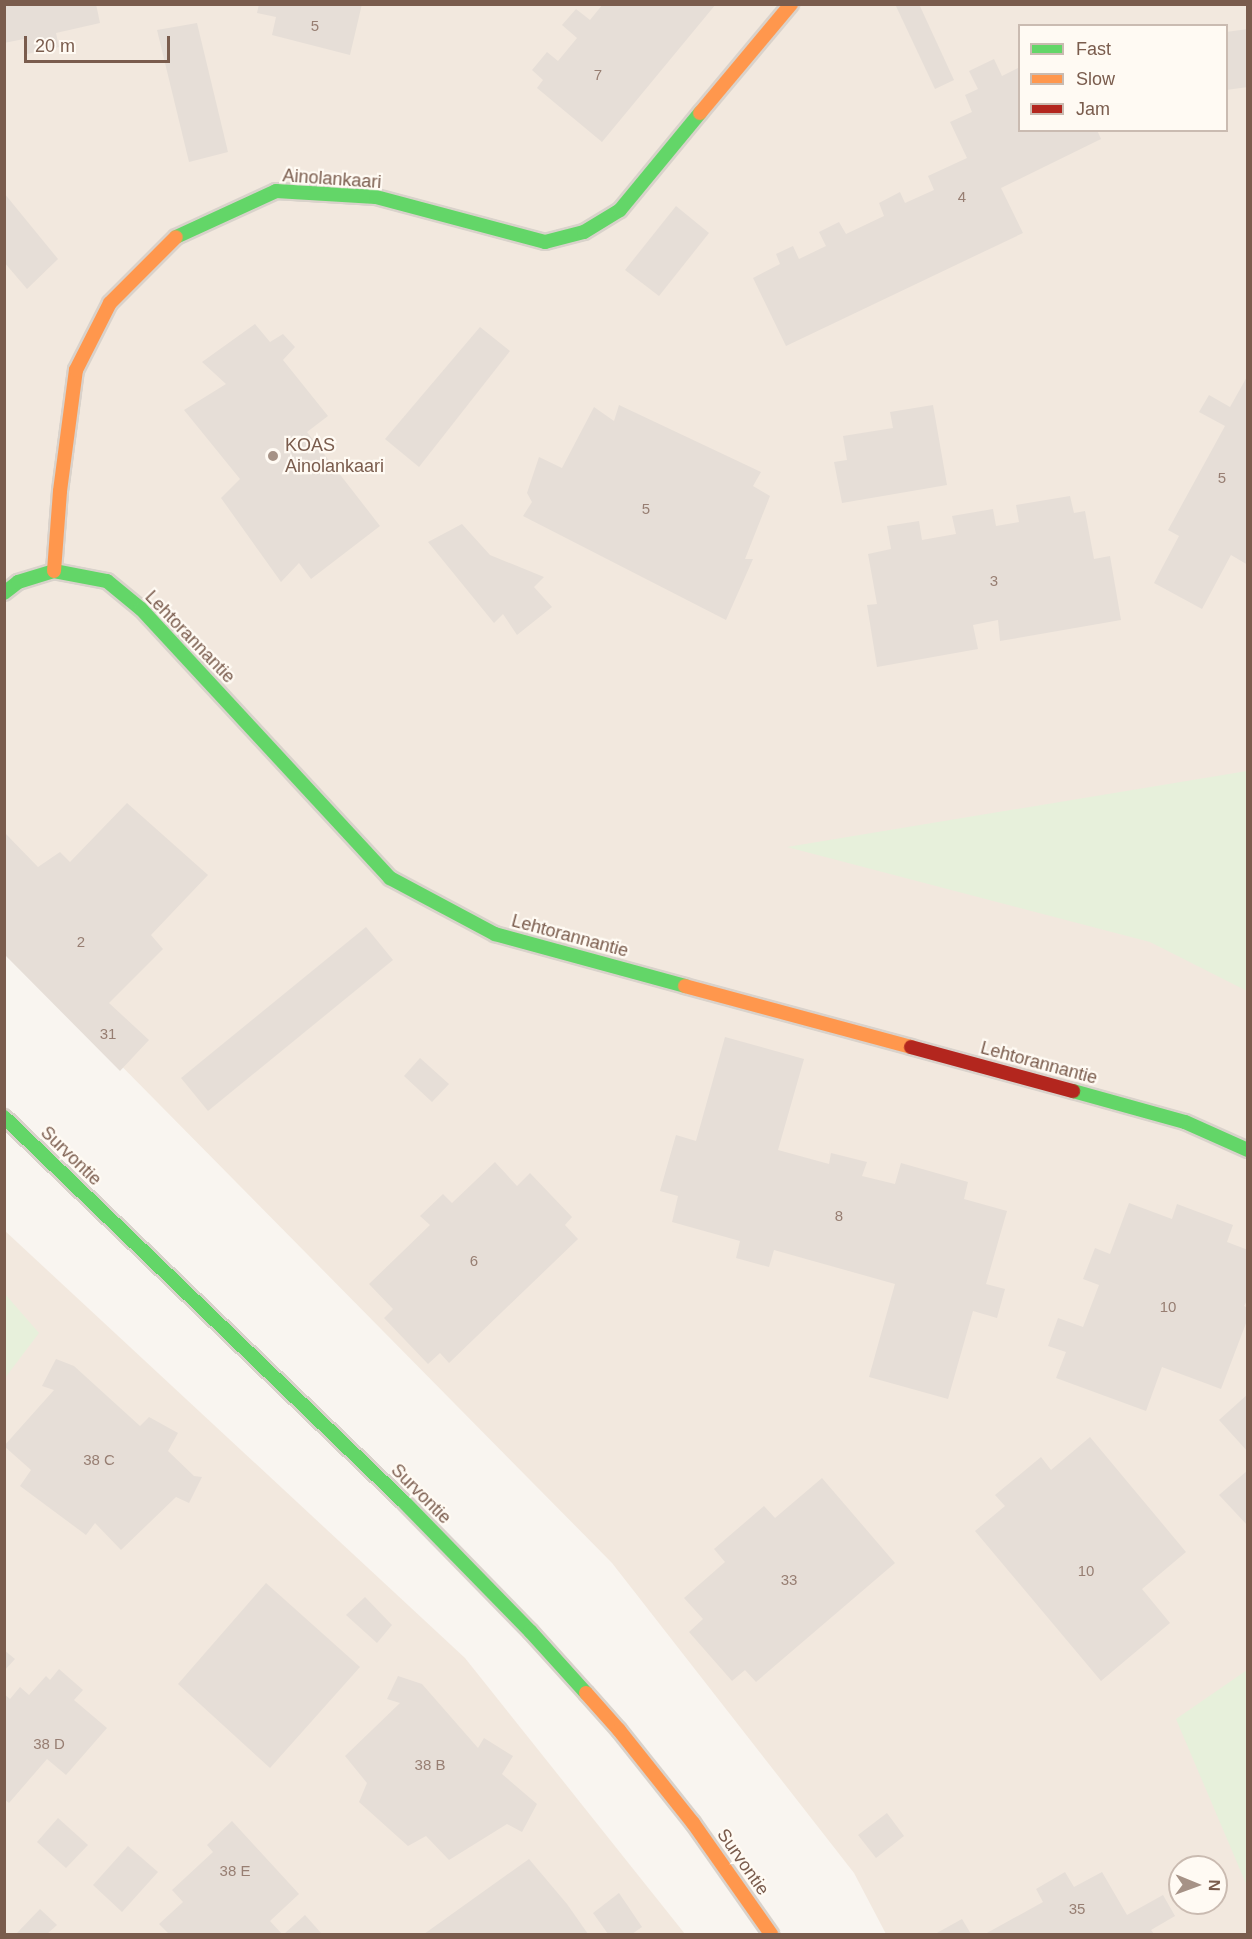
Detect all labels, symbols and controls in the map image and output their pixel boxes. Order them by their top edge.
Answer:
house number: 5 [311,17,319,35]
scale bar [27,24,172,62]
legend [1018,24,1228,132]
text: 20 m [35,36,75,56]
text: Fast [1076,39,1111,59]
house number: 7 [594,66,602,84]
text: Slow [1076,69,1115,89]
text: Jam [1076,99,1110,119]
street label: Ainolankaari [282,165,382,193]
house number: 4 [958,188,966,206]
place label: KOAS Ainolankaari [285,435,384,478]
marker: KOAS Ainolankaari [266,449,280,463]
house number: 5 [1218,469,1226,487]
house number: 5 [642,500,650,518]
house number: 3 [990,572,998,590]
street label: Lehtorannantie [141,586,239,688]
street label: Lehtorannantie [509,910,631,962]
house number: 2 [77,933,85,951]
house number: 31 [100,1025,116,1043]
street label: Lehtorannantie [978,1037,1100,1089]
street label: Survontie [36,1122,106,1190]
house number: 8 [835,1207,843,1225]
house number: 6 [470,1252,478,1270]
house number: 10 [1160,1298,1176,1316]
house number: 38 C [83,1451,115,1469]
street label: Survontie [386,1459,456,1529]
house number: 10 [1078,1562,1094,1580]
house number: 33 [781,1571,797,1589]
house number: 38 D [33,1735,65,1753]
house number: 38 B [415,1756,445,1774]
street label: Survontie [712,1825,774,1899]
north arrow [1168,1855,1228,1915]
house number: 38 E [220,1862,250,1880]
text: N [1206,1879,1223,1891]
house number: 35 [1069,1900,1085,1918]

